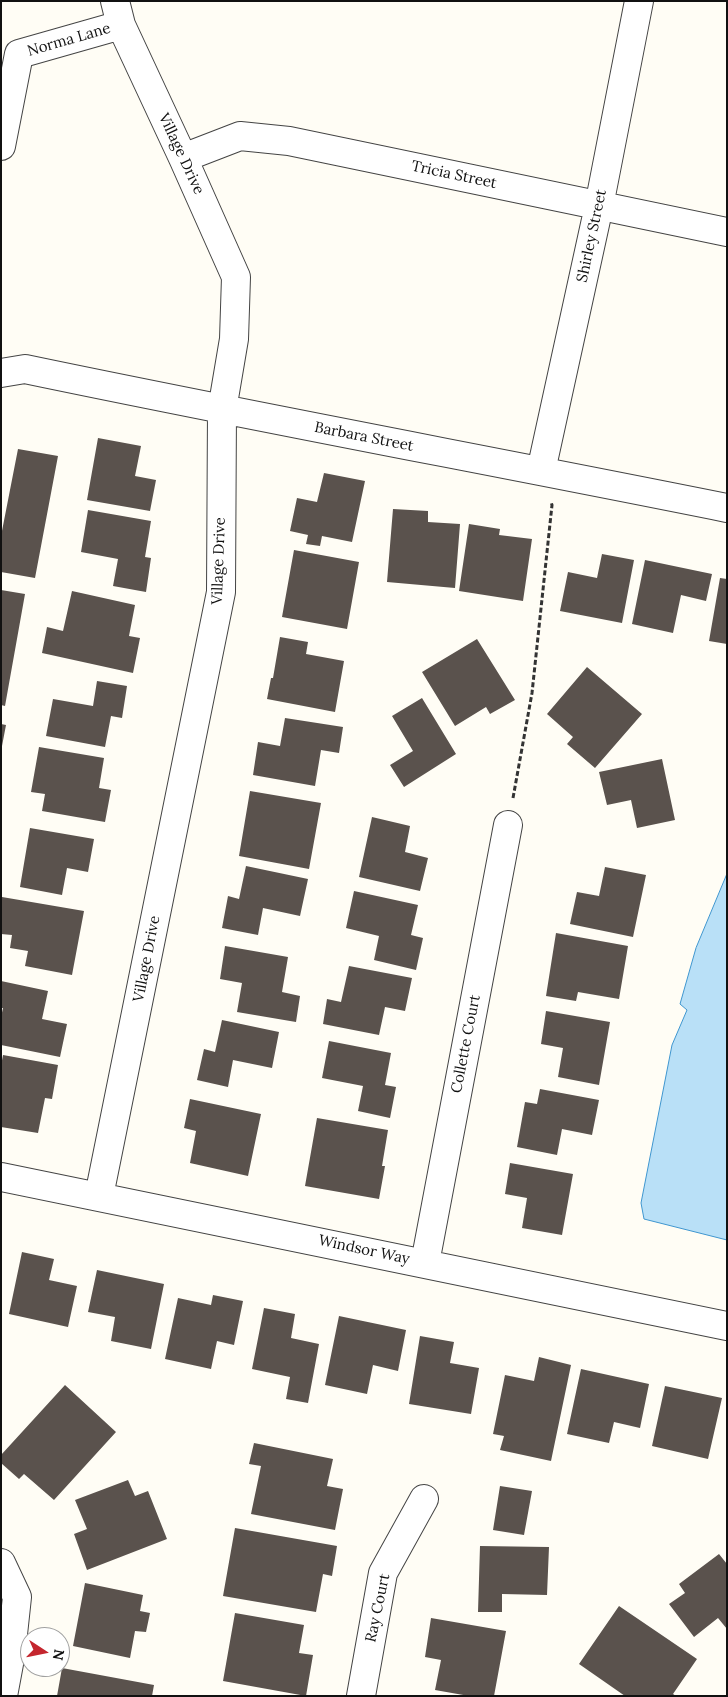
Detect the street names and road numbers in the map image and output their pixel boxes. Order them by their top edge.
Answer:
street label: Norma Lane [25,20,113,60]
street label: Village Drive [154,111,208,197]
street label: Tricia Street [410,157,498,193]
street label: Shirley Street [573,188,611,284]
street label: Barbara Street [313,419,415,455]
street label: Village Drive [208,517,230,605]
street label: Village Drive [130,914,164,1004]
street label: Collette Court [448,993,484,1095]
street label: Windsor Way [317,1232,411,1268]
street label: Ray Court [362,1572,394,1644]

